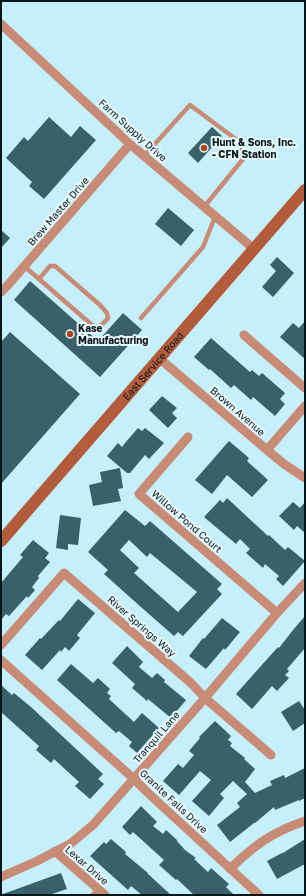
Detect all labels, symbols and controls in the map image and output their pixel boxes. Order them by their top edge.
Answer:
street label: Farm Supply Drive [97,96,170,164]
place label: Hunt & Sons, Inc. - CFN Station [212,136,296,160]
marker: Hunt & Sons, Inc. - CFN Station [199,143,209,153]
street label: Brew Master Drive [25,174,91,248]
place label: Kase Manufacturing [78,322,149,346]
marker: Kase Manufacturing [65,329,75,339]
street label: East Service Road [120,329,186,402]
street label: Brown Avenue [208,384,268,438]
street label: Willow Pond Court [149,487,225,555]
street label: River Springs Way [105,593,179,659]
street label: Tranquil Lane [130,708,182,765]
street label: Granite Falls Drive [138,767,210,836]
street label: Lexar Drive [63,843,111,887]

